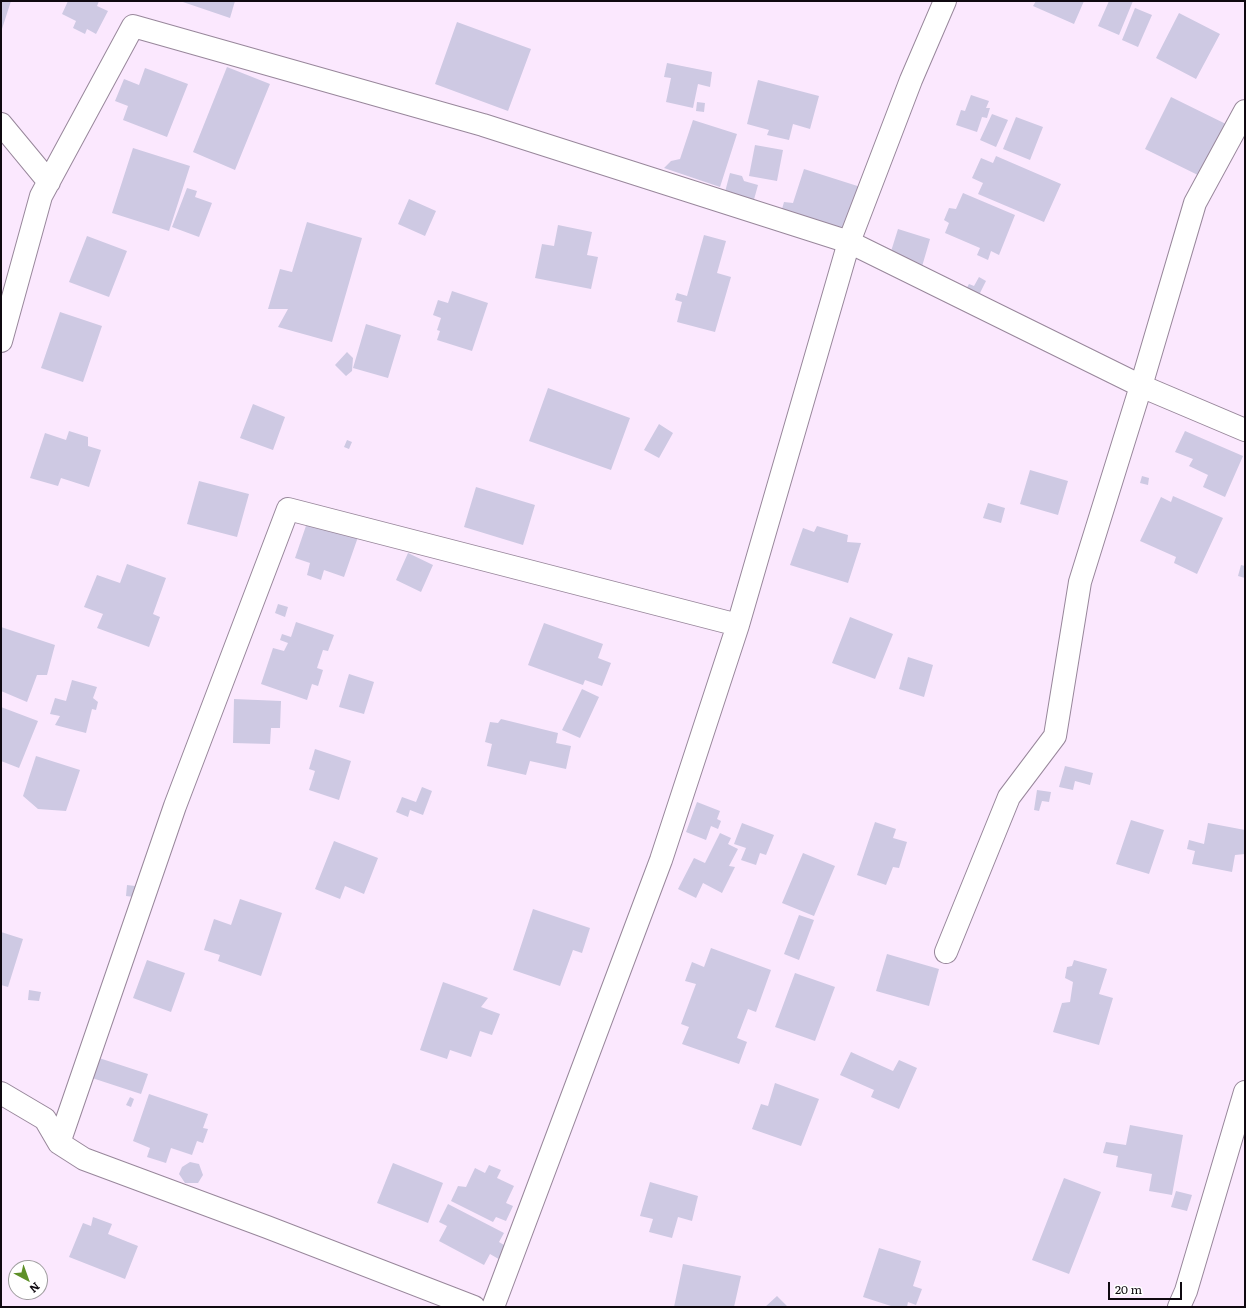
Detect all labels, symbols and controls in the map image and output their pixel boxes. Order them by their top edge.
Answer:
north arrow [8,1260,48,1300]
scale bar [1110,1274,1184,1300]
text: N [26,1279,44,1297]
text: 20 m [1115,1280,1142,1298]

